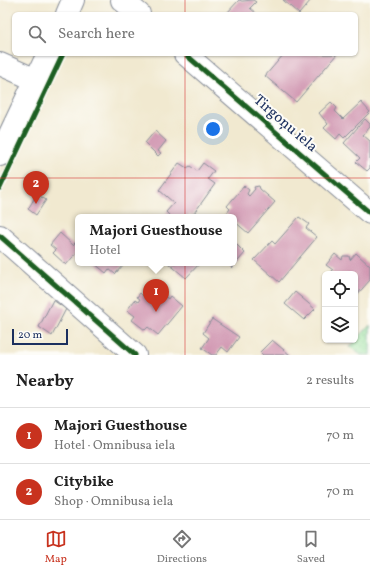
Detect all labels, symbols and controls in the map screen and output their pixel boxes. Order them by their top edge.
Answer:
search box [12,12,358,56]
icon: search [26,23,48,45]
text: Search here [58,24,135,45]
street label: Tirgoņu iela [249,90,321,158]
your location [203,119,223,139]
pin: 2 [23,171,49,204]
popup [75,214,237,266]
text: Majori Guesthouse [89,221,223,242]
text: Hotel [89,242,121,260]
map controls [322,271,358,343]
button: locate [322,271,358,307]
pin: 1 [143,279,169,312]
button: layers [322,307,358,343]
scale bar [12,327,68,346]
text: 20 m [18,328,42,343]
text: Nearby [16,370,74,393]
text: 2 results [306,372,354,390]
text: Majori Guesthouse [54,416,187,437]
text: 1 [26,427,32,445]
text: 70 m [326,427,354,445]
text: Hotel · Omnibusa iela [54,437,175,455]
text: Citybike [54,472,114,493]
text: 2 [26,483,32,501]
text: 70 m [326,483,354,501]
text: Shop · Omnibusa iela [54,493,173,511]
tab: Map [45,528,67,567]
tab: Directions [157,528,207,567]
tab: Saved [297,528,325,567]

